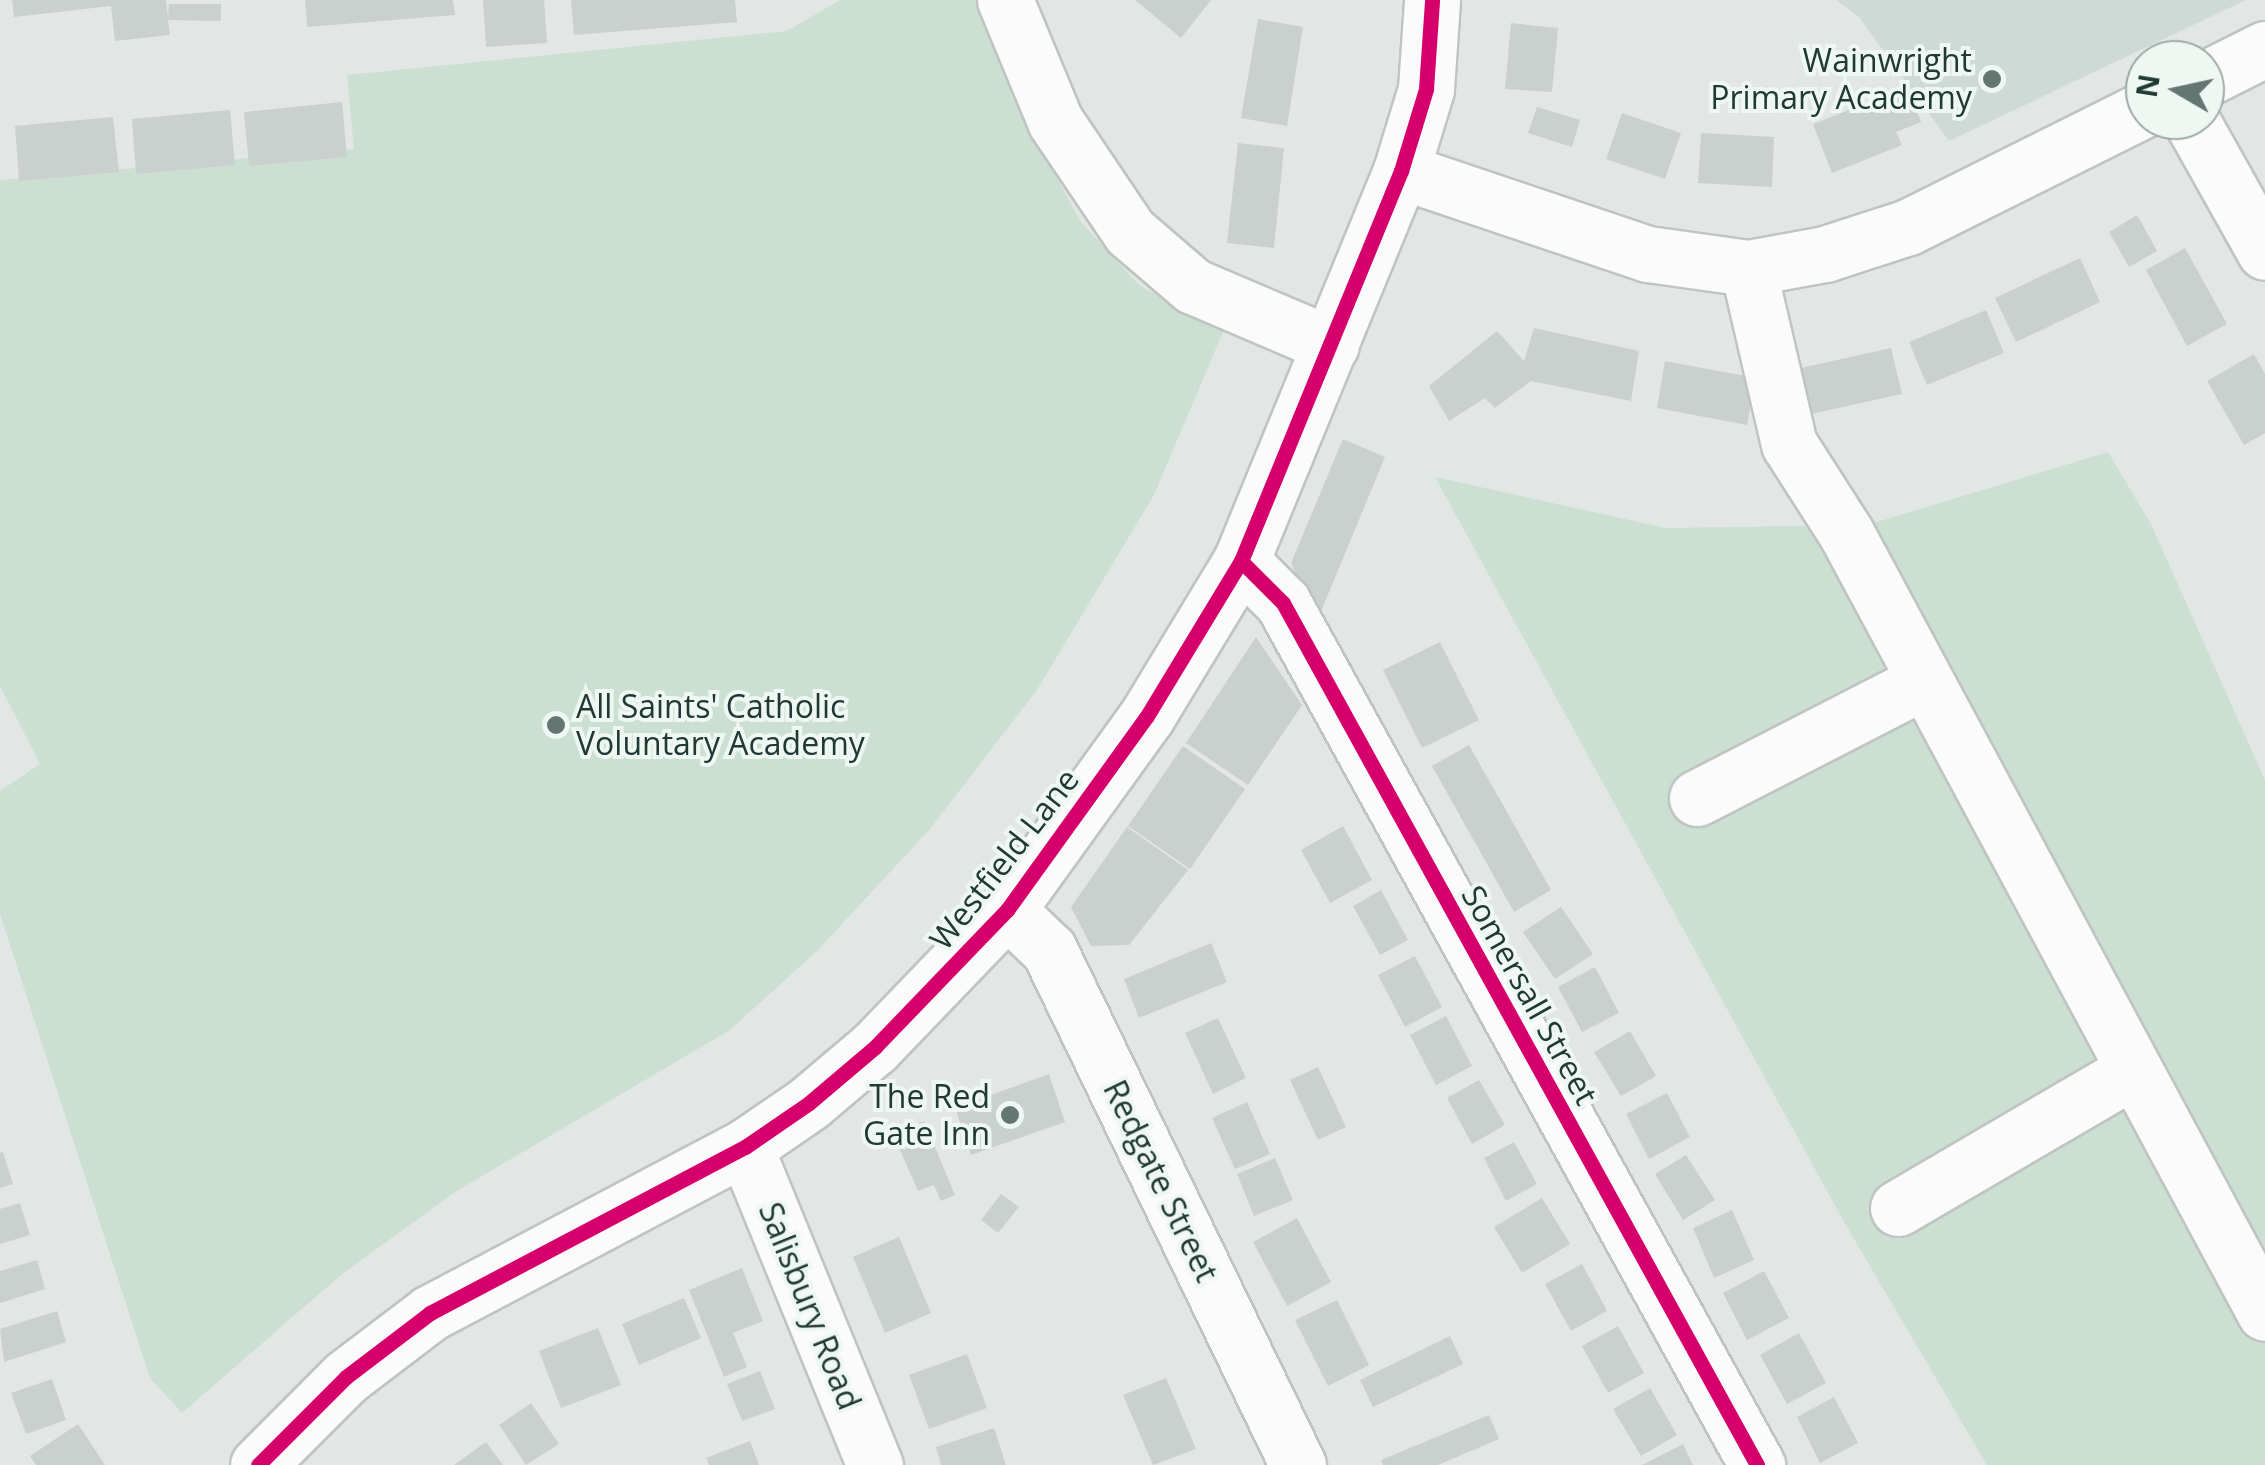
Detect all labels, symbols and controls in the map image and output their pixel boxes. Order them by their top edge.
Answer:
north arrow [2125,40,2225,140]
place label: Wainwright Primary Academy [1710,42,1972,117]
marker: Wainwright Primary Academy [1981,68,2003,90]
text: N [2127,71,2168,100]
place label: All Saints' Catholic Voluntary Academy [576,688,865,763]
marker: All Saints' Catholic Voluntary Academy [545,714,567,736]
street label: Westfield Lane [921,761,1087,957]
street label: Somersall Street [1454,879,1606,1111]
street label: Redgate Street [1096,1074,1226,1288]
place label: The Red Gate Inn [863,1078,990,1153]
marker: The Red Gate Inn [999,1104,1021,1126]
street label: Salisbury Road [751,1197,869,1415]

